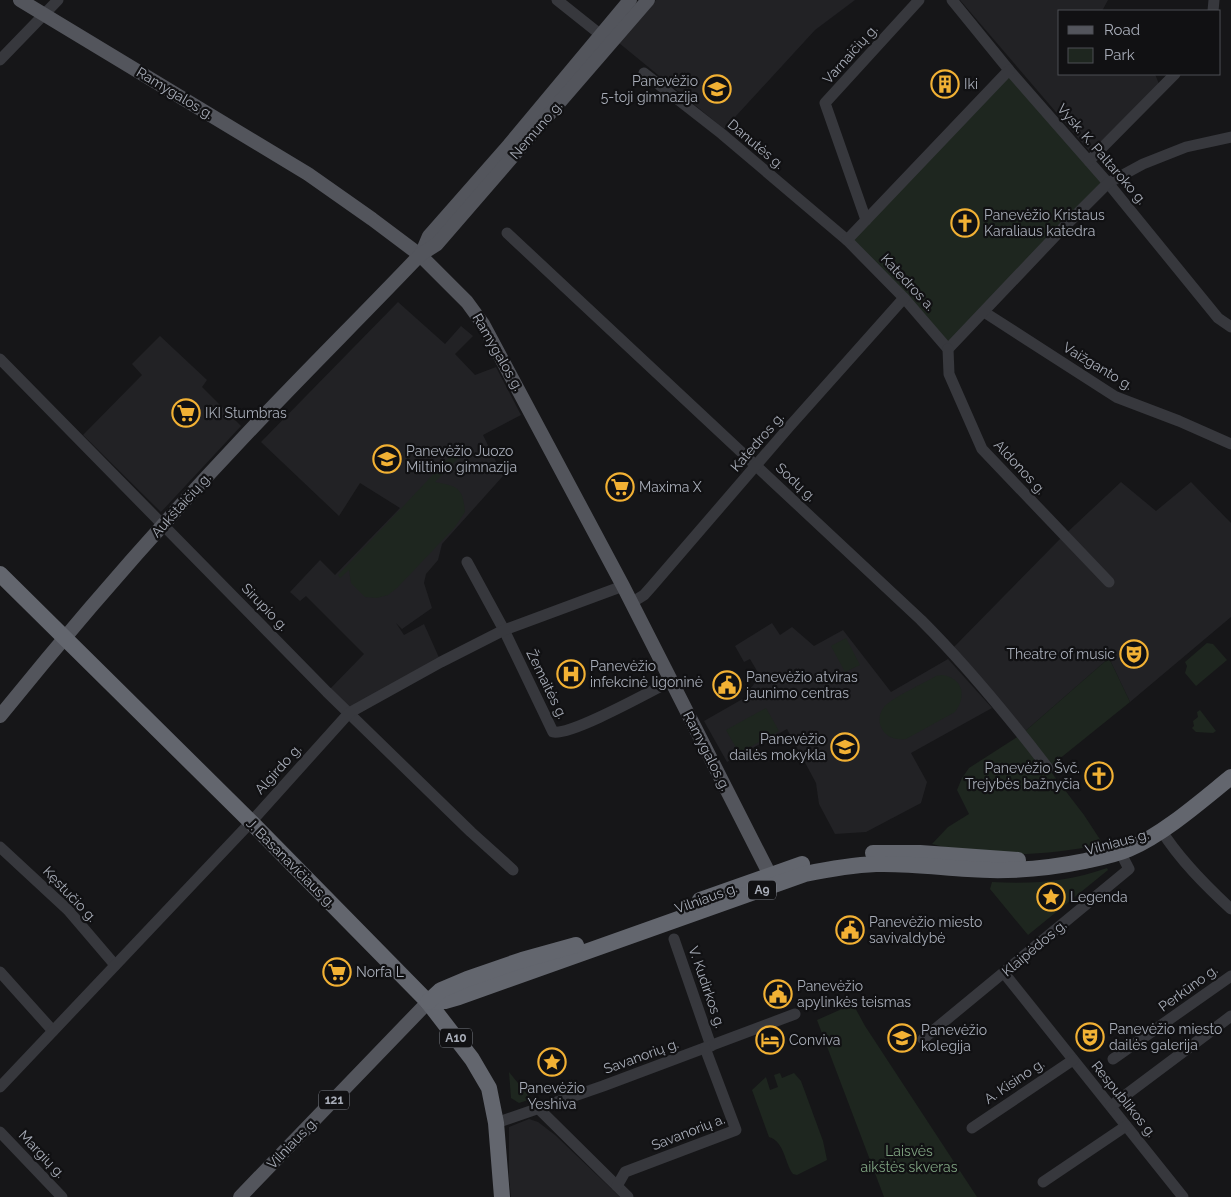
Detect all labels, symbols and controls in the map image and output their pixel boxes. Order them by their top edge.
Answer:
legend [1058,10,1221,75]
street label: Varnaičių g. [819,21,881,87]
text: Road [1104,21,1140,39]
text: Park [1104,46,1135,64]
street label: Ramygalos g. [134,64,216,122]
building icon: Iki [930,69,960,99]
place label: Panevėžio 5-toji gimnazija [601,73,698,105]
school or university icon: Panevėžio 5-toji gimnazija [702,74,732,104]
place label: Iki [964,76,978,92]
street label: Nemuno g. [507,98,565,162]
street label: Vysk. K. Paltaroko g. [1054,100,1150,208]
street label: Danutės g. [725,116,787,172]
place label: Panevėžio Kristaus Karaliaus katedra [984,207,1105,239]
church icon: Panevėžio Kristaus Karaliaus katedra [950,208,980,238]
street label: Katedros a. [878,250,938,314]
street label: Ramygalos g. [469,310,527,394]
street label: Vaižganto g. [1060,339,1136,393]
supermarket icon: IKI Stumbras [171,398,201,428]
place label: IKI Stumbras [205,405,287,421]
street label: Katedros g. [727,409,787,475]
street label: Aldonos g. [991,437,1049,497]
place label: Panevėžio Juozo Miltinio gimnazija [406,443,517,475]
school or university icon: Panevėžio Juozo Miltinio gimnazija [372,444,402,474]
street label: Sodų g. [773,460,819,504]
street label: Aukštaičių g. [148,470,214,540]
supermarket icon: Maxima X [605,472,635,502]
place label: Maxima X [639,479,702,495]
street label: Sirupio g. [239,580,291,634]
theatre icon: Theatre of music [1119,639,1149,669]
street label: Žemaitės g. [523,646,571,721]
place label: Theatre of music [1007,646,1115,662]
place label: Panevėžio infekcinė ligoninė [590,658,703,690]
hospital icon: Panevėžio infekcinė ligoninė [556,659,586,689]
place label: Panevėžio atviras jaunimo centras [744,669,858,701]
public building icon: Panevėžio atviras jaunimo centras [712,670,742,700]
street label: Ramygalos g. [680,709,734,793]
place label: Panevėžio dailės mokykla [729,731,826,763]
school or university icon: Panevėžio dailės mokykla [830,732,860,762]
street label: Algirdo g. [251,741,305,797]
place label: Panevėžio Švč. Trejybės bažnyčia [965,758,1080,792]
church icon: Panevėžio Švč. Trejybės bažnyčia [1084,761,1114,791]
street label: J. Basanavičiaus g. [243,815,339,911]
street label: Vilniaus g. [1083,826,1151,858]
street label: Kęstučio g. [40,863,100,925]
street label: Vilniaus g. [673,879,739,917]
road number: A9 [748,880,776,900]
place icon: Legenda [1036,882,1066,912]
place label: Legenda [1070,889,1128,905]
place label: Panevėžio miesto savivaldybė [869,914,982,946]
public building icon: Panevėžio miesto savivaldybė [835,915,865,945]
street label: Klaipėdos g. [999,916,1069,980]
street label: V. Kudirkos g. [686,944,728,1030]
supermarket icon: Norfa L [322,957,352,987]
street label: Perkūno g. [1155,961,1221,1015]
place label: Norfa L [356,964,404,980]
place label: Panevėžio apylinkės teismas [797,978,911,1010]
public building icon: Panevėžio apylinkės teismas [763,979,793,1009]
place label: Panevėžio miesto dailės galerija [1109,1021,1222,1053]
place label: Panevėžio kolegija [921,1022,987,1054]
theatre icon: Panevėžio miesto dailės galerija [1075,1022,1105,1052]
school or university icon: Panevėžio kolegija [887,1023,917,1053]
hotel icon: Conviva [755,1025,785,1055]
road number: A10 [440,1028,472,1048]
place label: Conviva [789,1032,840,1048]
street label: Savanorių g. [601,1035,681,1077]
place icon: Panevėžio Yeshiva [537,1047,567,1077]
street label: A. Kisino g. [981,1055,1047,1107]
street label: Respublikos g. [1088,1058,1160,1140]
place label: Panevėžio Yeshiva [519,1080,585,1112]
road number: 121 [319,1090,349,1110]
street label: Savanorių a. [649,1111,727,1153]
street label: Vilniaus g. [264,1114,320,1172]
street label: Margių g. [16,1127,68,1181]
park label: Laisvės aikštės skveras [861,1143,958,1175]

